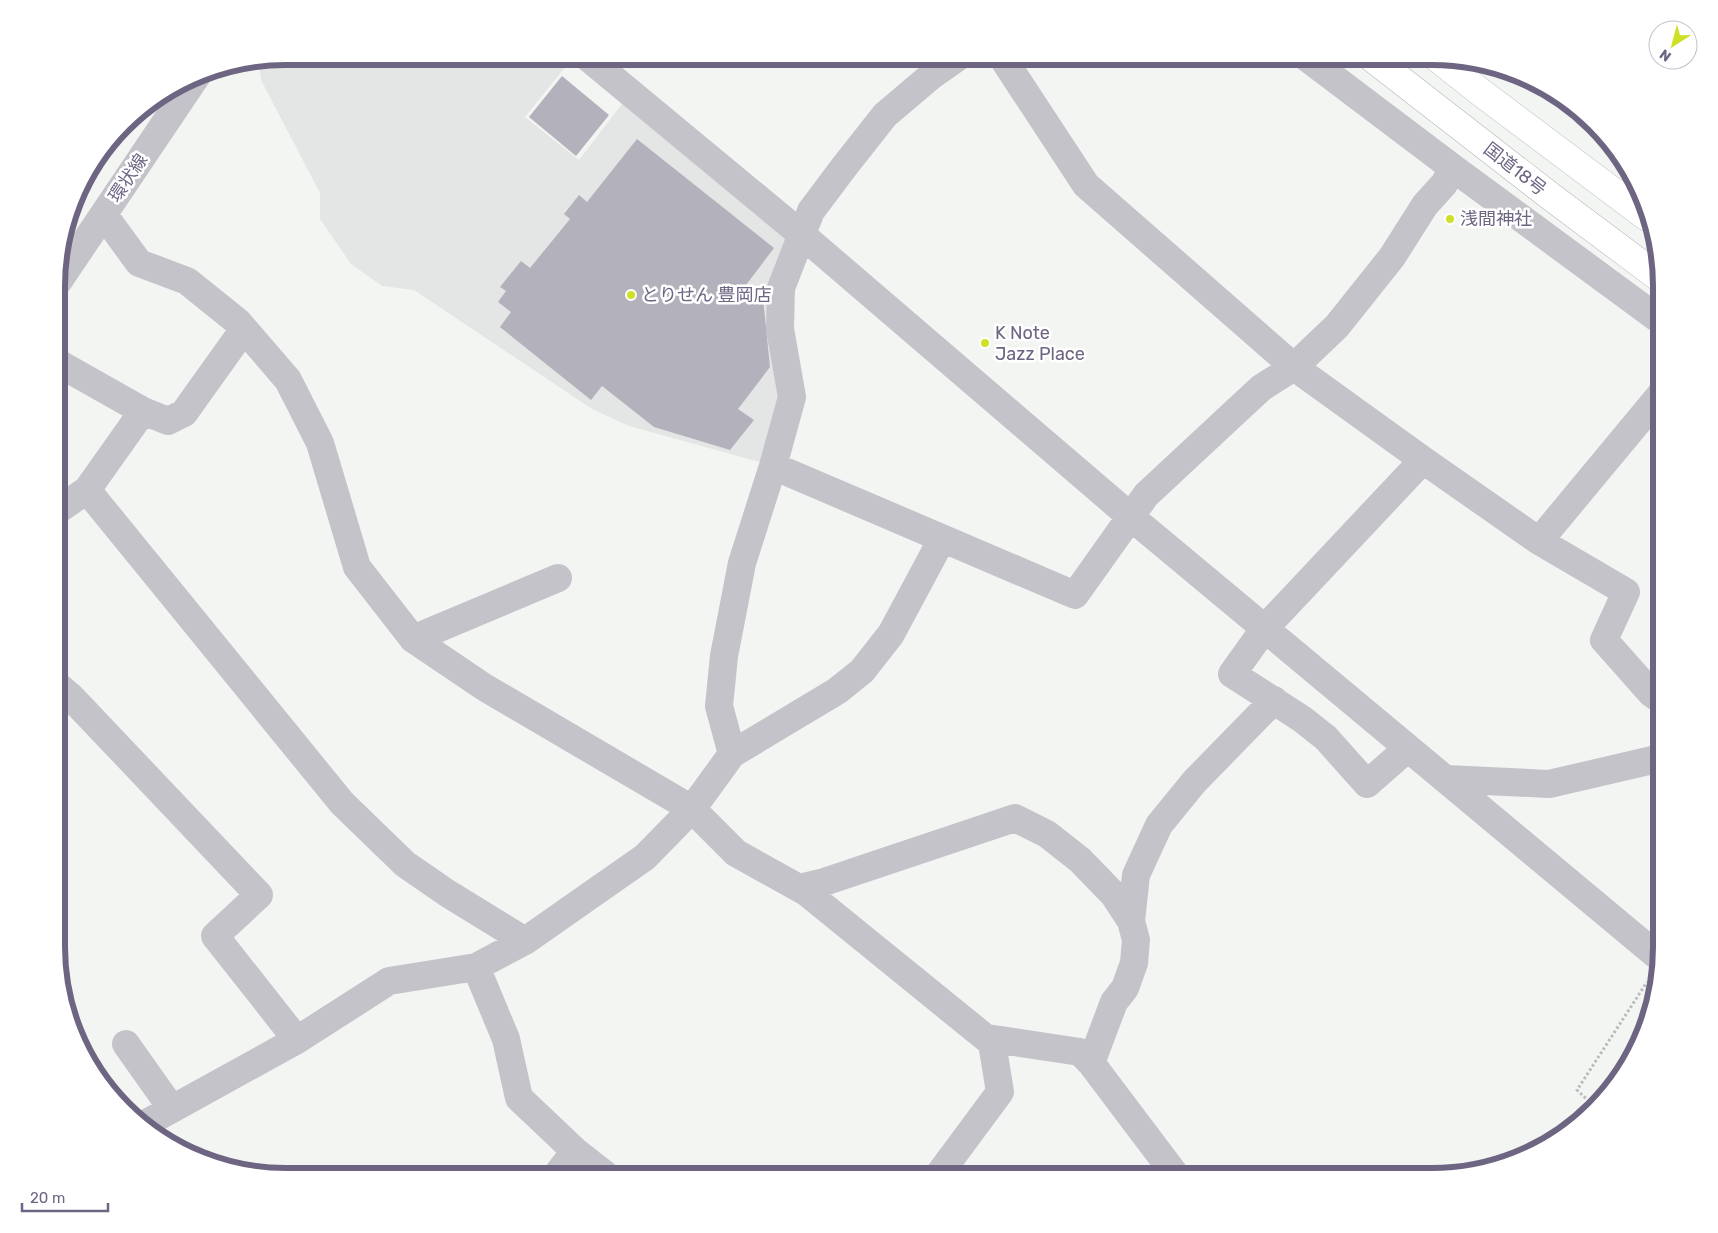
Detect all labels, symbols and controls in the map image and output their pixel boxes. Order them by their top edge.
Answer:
north arrow [1648,20,1698,70]
text: N [1657,45,1675,65]
street label: 国道18号 [1479,138,1551,200]
street label: 環状線 [104,149,152,207]
place label: 浅間神社 [1460,208,1532,230]
marker: 浅間神社 [1444,213,1456,225]
place label: とりせん 豊岡店 [641,284,771,306]
marker: とりせん 豊岡店 [625,289,637,301]
place label: K Note Jazz Place [995,322,1085,365]
marker: K Note Jazz Place [979,337,991,349]
scale bar [22,1180,109,1212]
text: 20 m [30,1189,65,1207]

